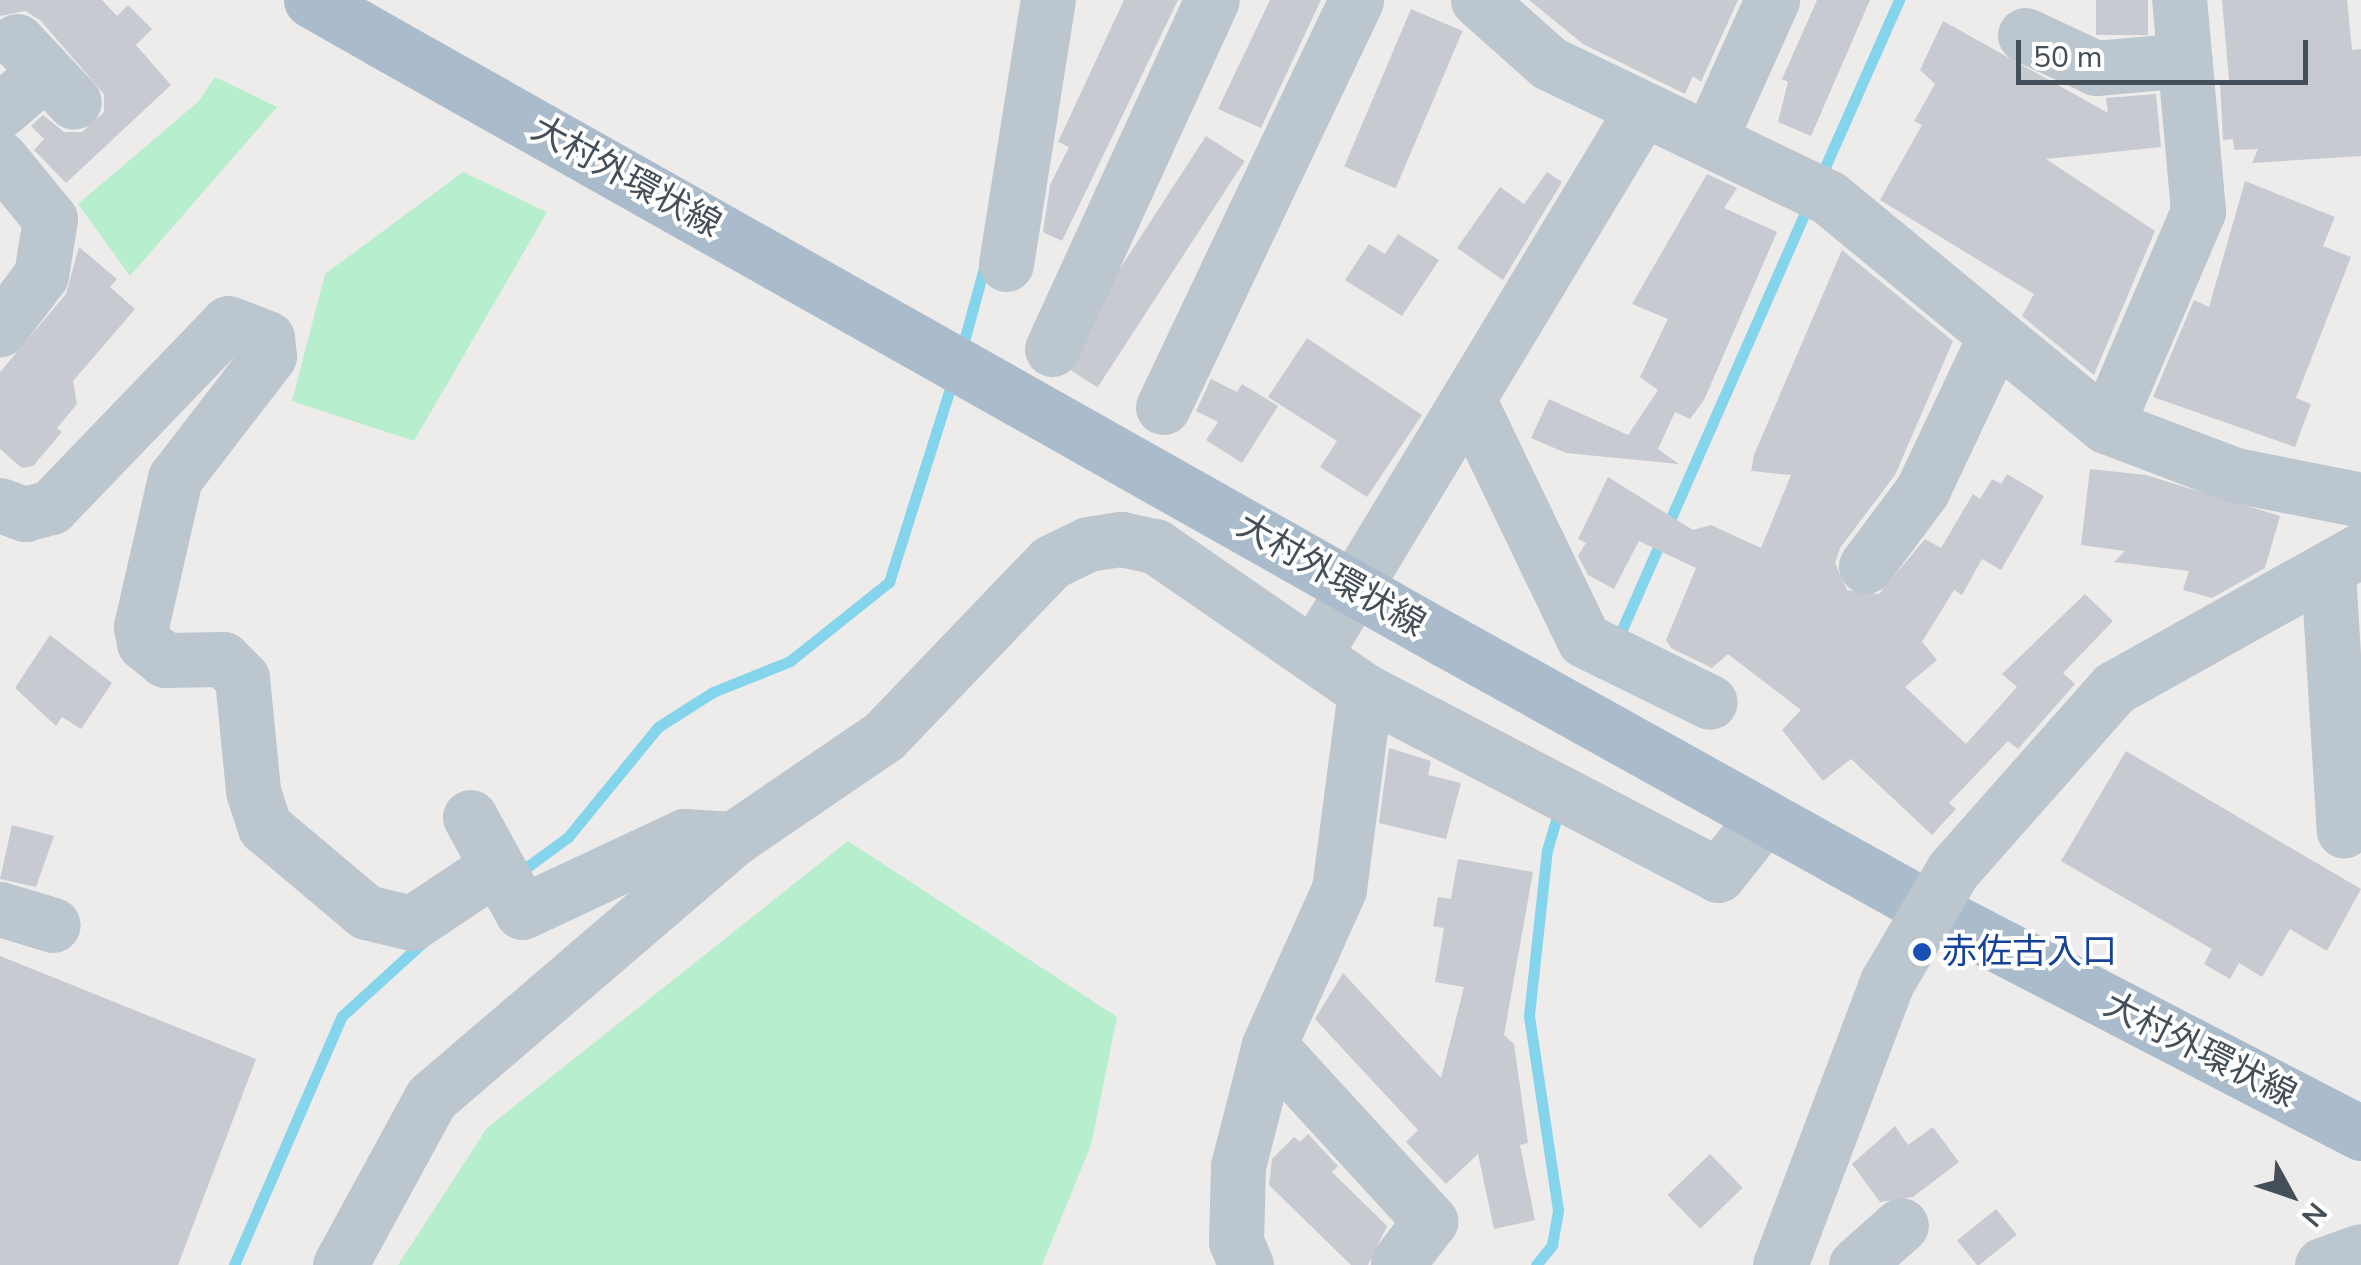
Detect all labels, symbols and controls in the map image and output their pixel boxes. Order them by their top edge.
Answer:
scale bar [2021,20,2314,82]
text: 50 m [2033,37,2102,78]
street label: 大村外環状線 [524,108,728,246]
street label: 大村外環状線 [1230,504,1432,646]
place label: 赤佐古入口 [1942,931,2117,973]
marker: 赤佐古入口 [1911,941,1933,963]
street label: 大村外環状線 [2097,984,2303,1116]
north arrow [2241,1145,2341,1245]
text: N [2293,1194,2335,1235]

